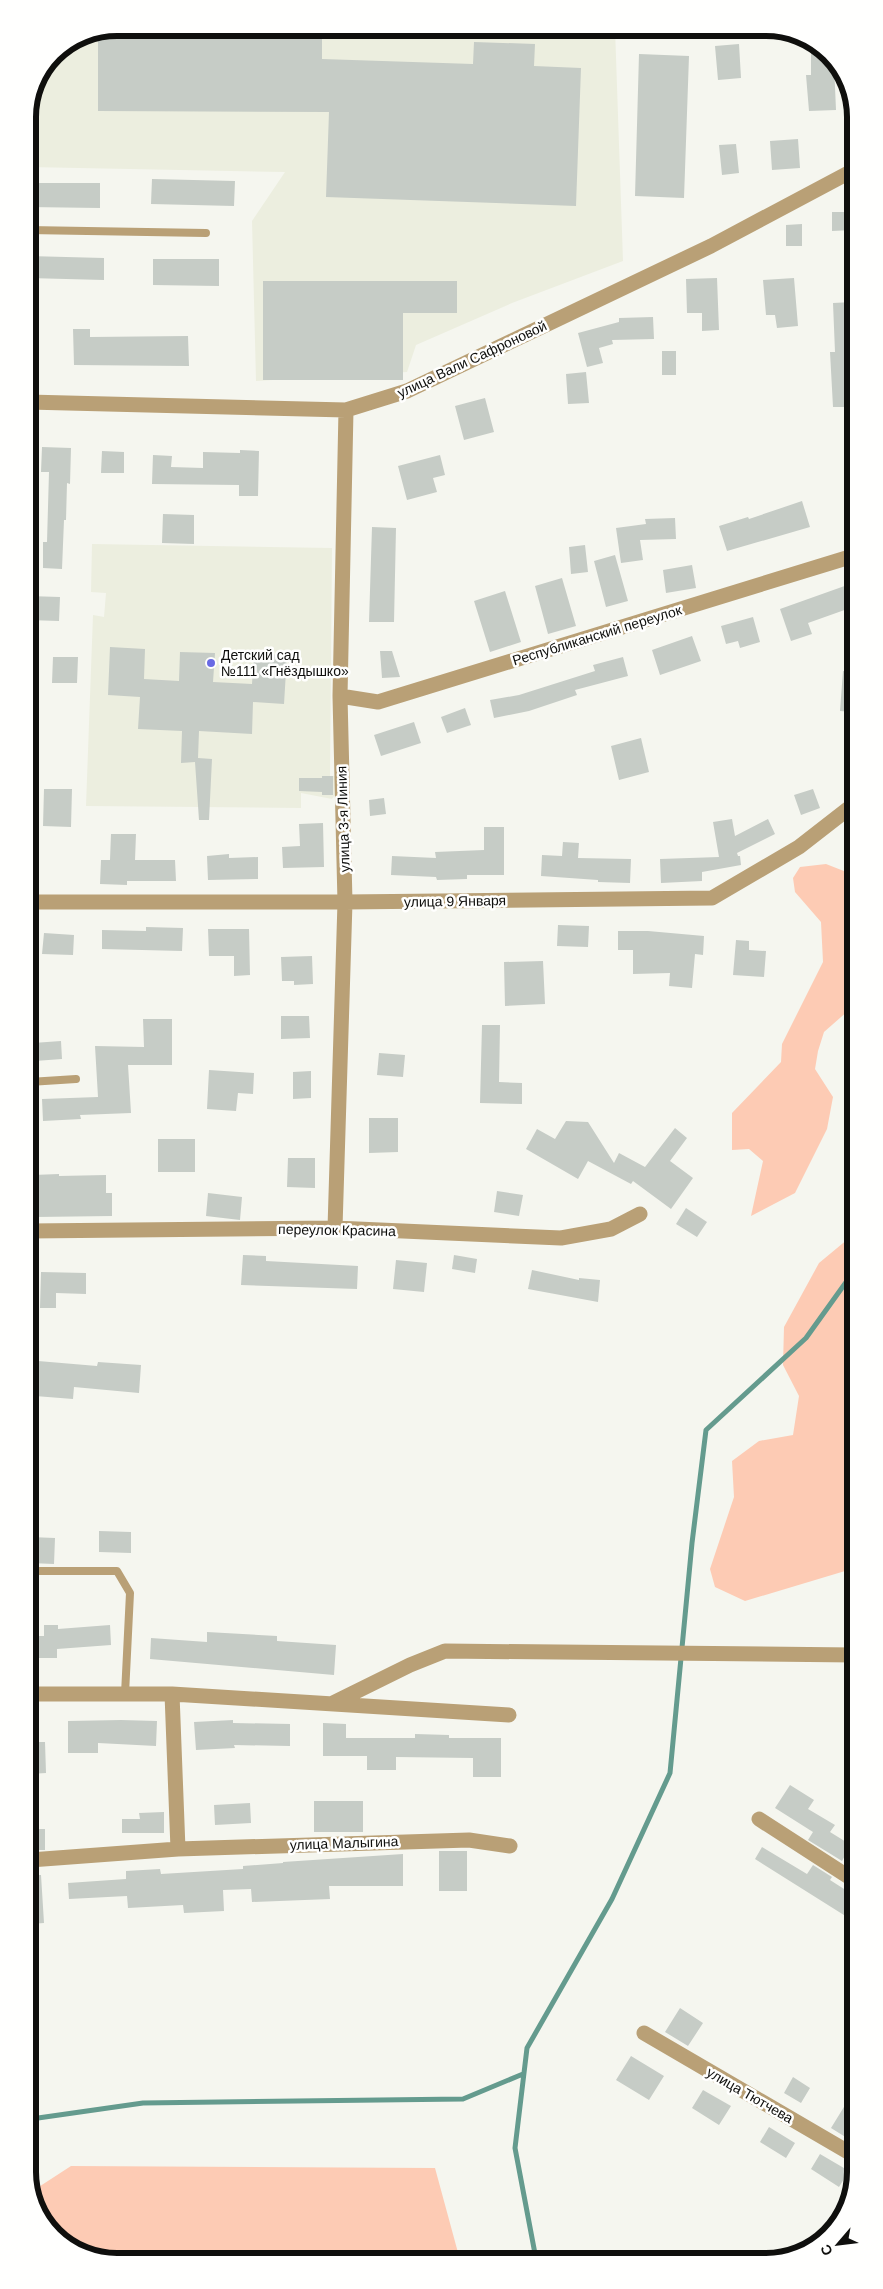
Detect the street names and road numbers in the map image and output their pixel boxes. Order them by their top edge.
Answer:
street label: улица Вали Сафроновой [395,317,549,401]
street label: Республиканский переулок [511,601,684,668]
street label: улица 3-я Линия [333,766,353,872]
street label: улица 9 Января [404,892,506,910]
street label: переулок Красина [278,1221,396,1239]
street label: улица Малыгина [289,1833,399,1853]
street label: улица Тютчева [704,2064,796,2126]

